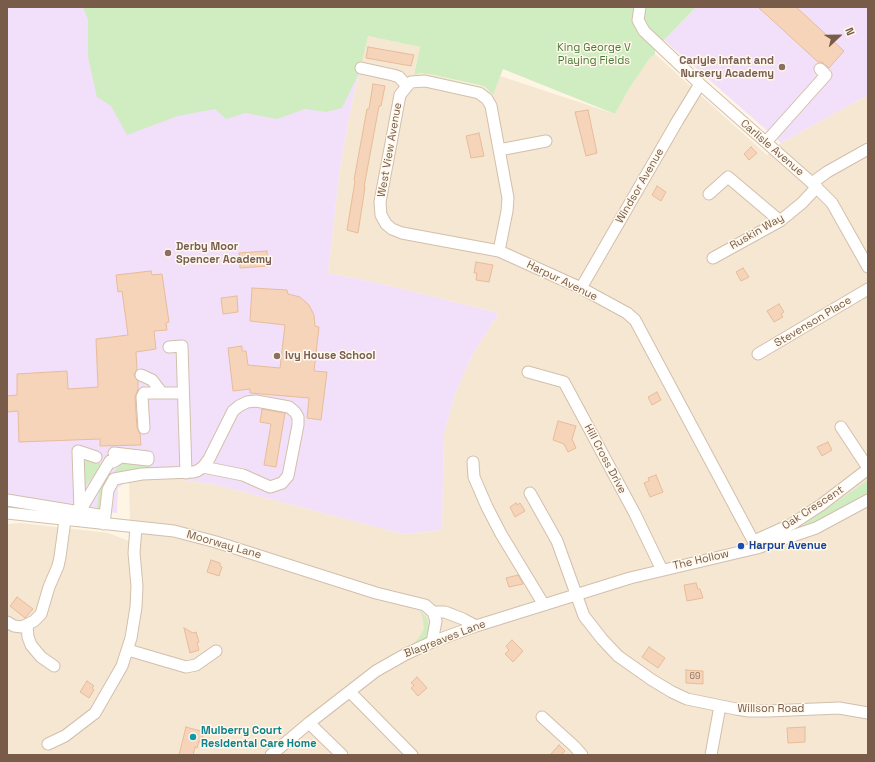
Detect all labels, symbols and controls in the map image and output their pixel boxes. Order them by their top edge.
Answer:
north arrow [819,16,859,56]
text: N [842,25,858,38]
park label: King George V Playing Fields [557,41,631,67]
place label: Carlyle Infant and Nursery Academy [679,54,774,80]
marker: Carlyle Infant and Nursery Academy [777,62,787,72]
street label: West View Avenue [375,102,405,198]
street label: Carlisle Avenue [738,117,806,179]
street label: Windsor Avenue [613,146,667,226]
street label: Ruskin Way [728,211,786,253]
place label: Derby Moor Spencer Academy [176,240,272,266]
marker: Derby Moor Spencer Academy [163,248,173,258]
street label: Harpur Avenue [524,258,600,304]
street label: Stevenson Place [772,294,854,350]
place label: Ivy House School [285,349,375,363]
marker: Ivy House School [272,351,282,361]
street label: Hill Cross Drive [581,422,629,496]
street label: Oak Crescent [780,483,846,533]
street label: Moorway Lane [185,528,263,562]
place label: Harpur Avenue [749,539,827,553]
marker: Harpur Avenue [736,541,746,551]
street label: The Hollow [672,547,730,573]
street label: Blagreaves Lane [402,617,488,661]
house number: 69 [689,672,701,682]
street label: Willson Road [738,702,804,716]
place label: Mulberry Court Residental Care Home [201,724,316,750]
marker: Mulberry Court Residental Care Home [188,732,198,742]

